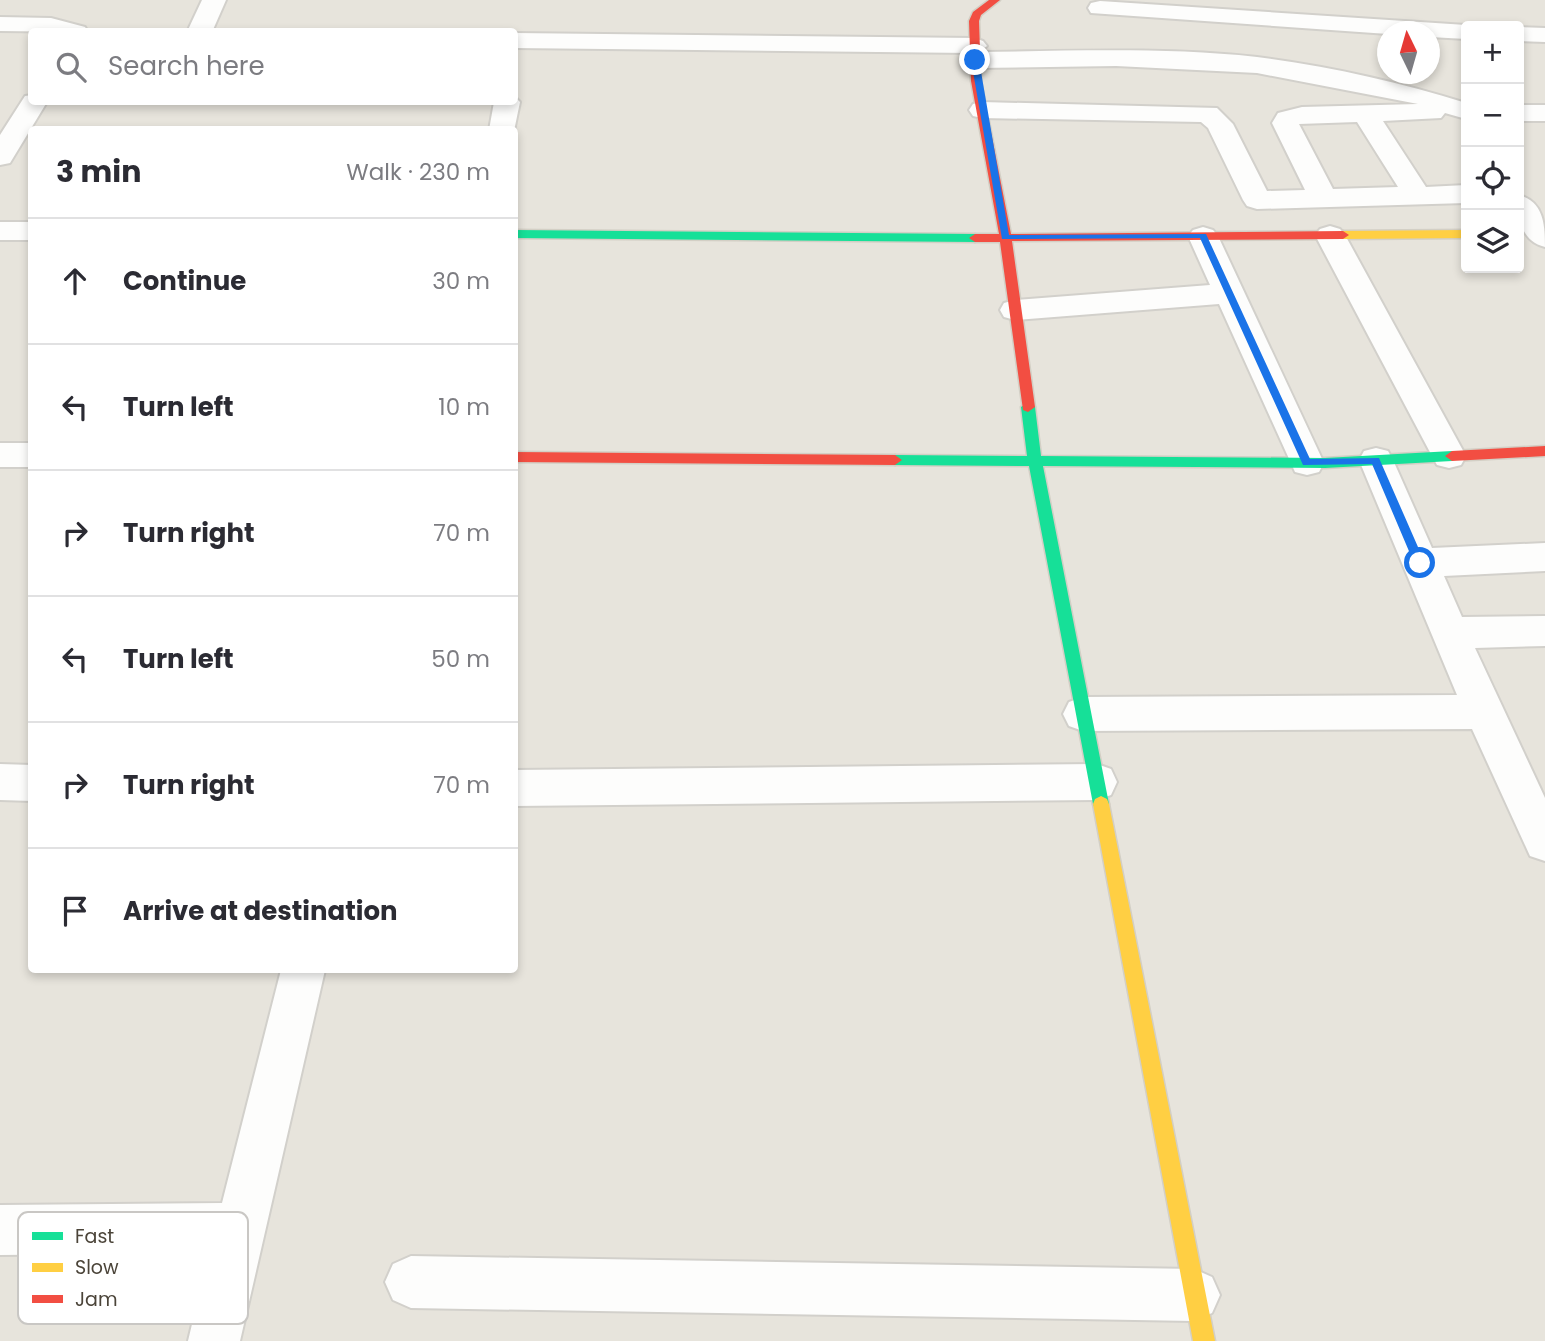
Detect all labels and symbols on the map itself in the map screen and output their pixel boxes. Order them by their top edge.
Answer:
north arrow [1377,21,1440,84]
route end [959,44,990,75]
route start [1404,547,1435,578]
legend [18,1212,248,1324]
text: Fast [75,1223,114,1250]
text: Slow [75,1254,119,1281]
text: Jam [75,1286,117,1313]

